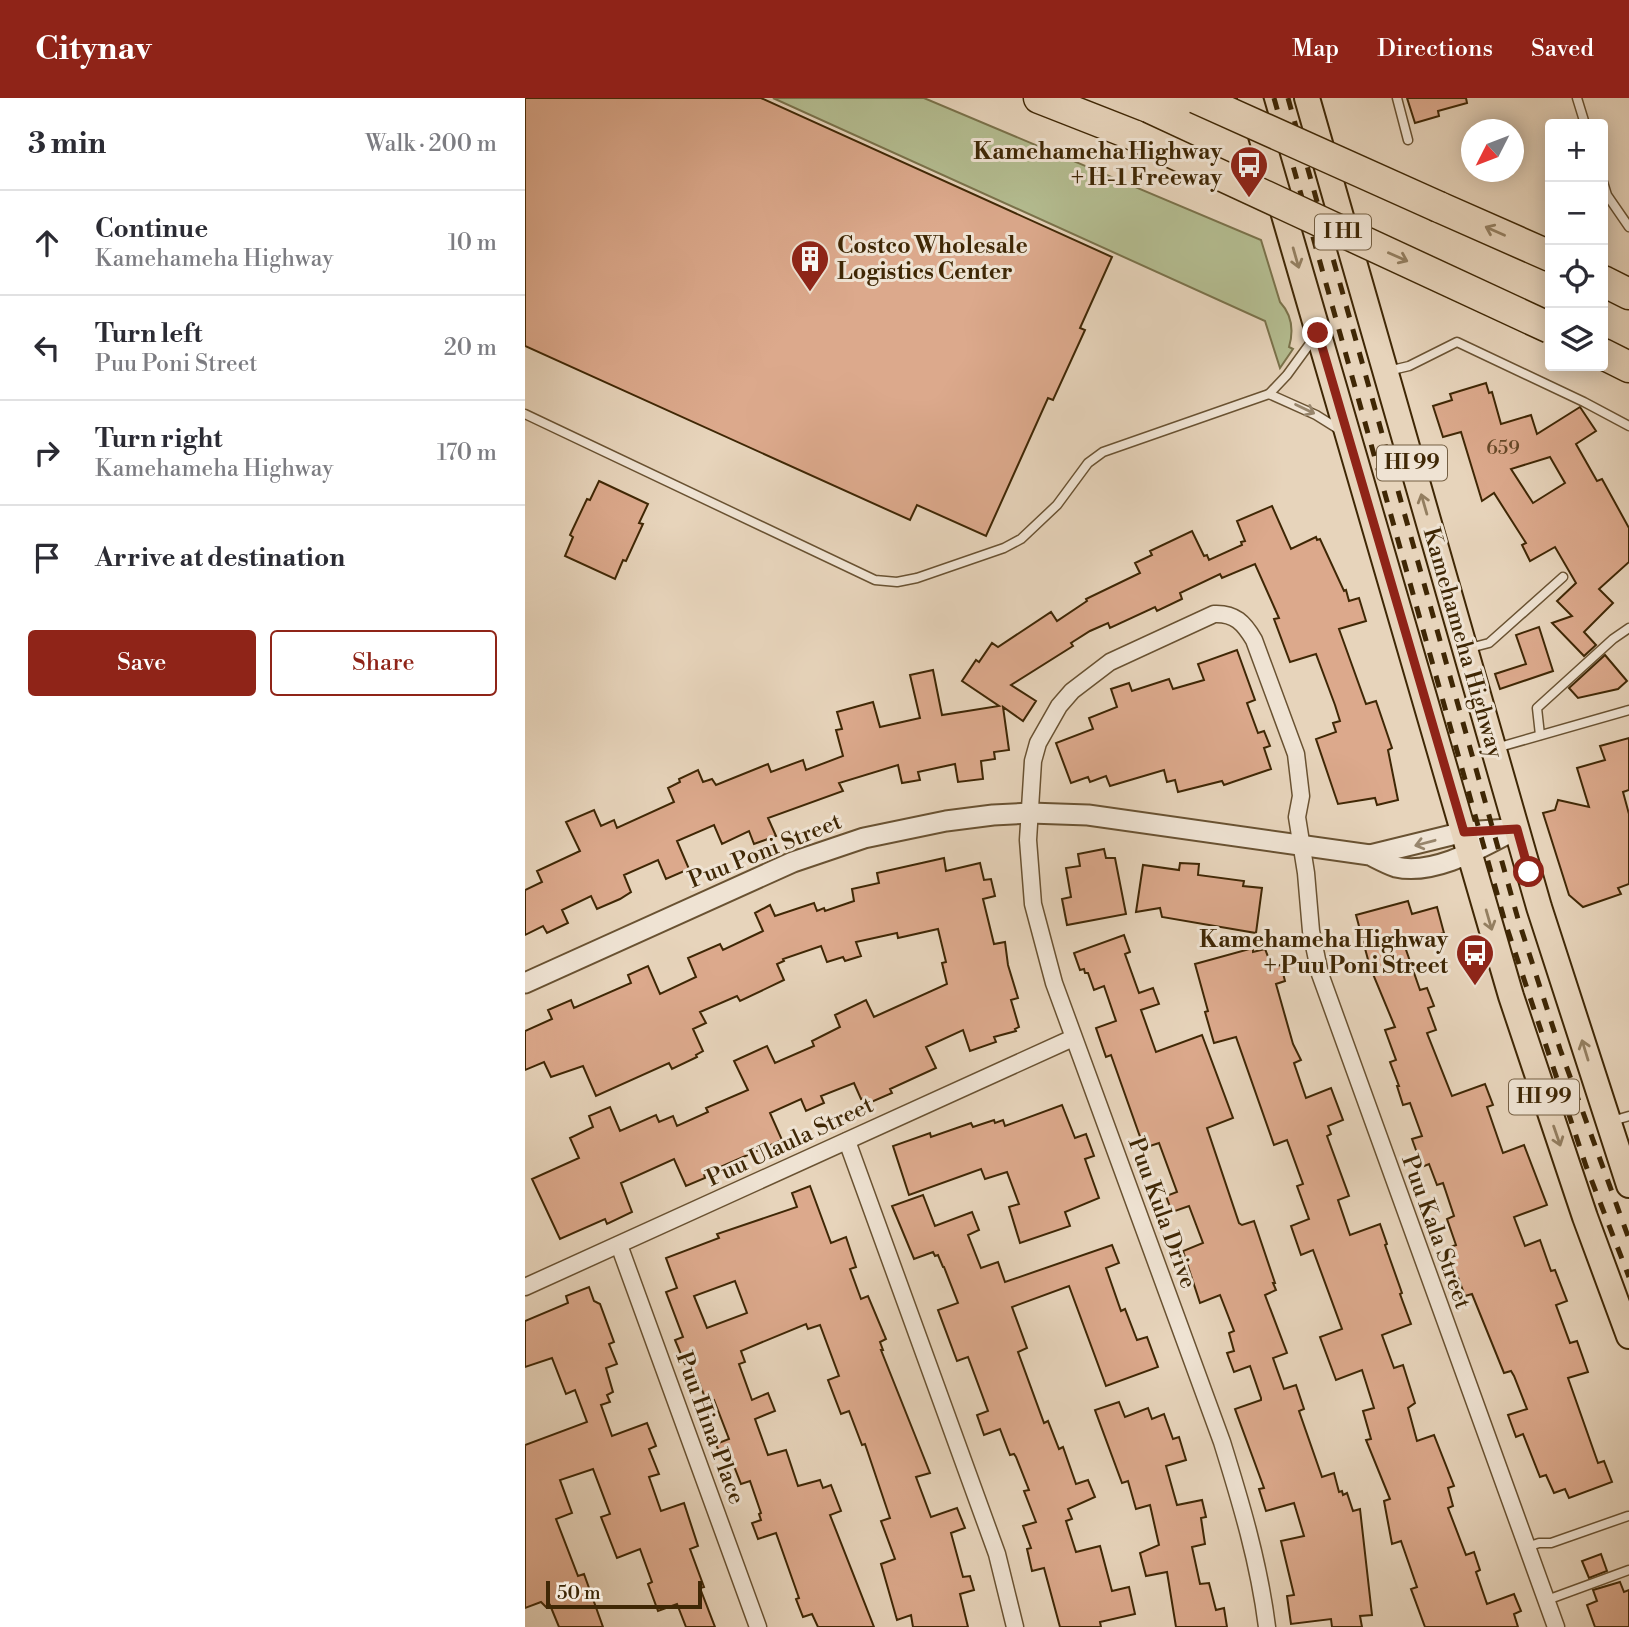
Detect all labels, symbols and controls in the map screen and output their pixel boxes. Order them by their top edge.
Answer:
text: Citynav [35,29,152,70]
text: Map [1292,34,1339,64]
text: Directions [1377,34,1493,64]
text: Saved [1531,34,1594,64]
north arrow [1461,119,1524,182]
map controls [1545,119,1608,371]
button: + [1545,119,1608,182]
text: 3 min [28,125,106,163]
text: Walk · 200 m [365,130,497,158]
place label: Kamehameha Highway + H-1 Freeway [973,138,1222,192]
bus stop icon: Kamehameha Highway + H-1 Freeway [1228,144,1270,199]
button: − [1545,182,1608,245]
text: Continue [95,213,208,245]
road number: I H1 [1315,214,1371,250]
icon: ahead [28,224,66,262]
one-way arrow [1485,224,1506,237]
text: 10 m [448,229,497,257]
place label: Costco Wholesale Logistics Center [837,232,1028,286]
building icon: Costco Wholesale Logistics Center [789,238,831,293]
text: Kamehameha Highway [95,245,333,273]
button: locate [1545,245,1608,308]
one-way arrow [1290,246,1303,268]
one-way arrow [1387,251,1408,264]
button: layers [1545,308,1608,371]
route end [1302,317,1333,348]
text: Turn left [95,318,203,350]
icon: left [28,329,66,367]
text: 20 m [444,334,497,362]
text: Puu Poni Street [95,350,257,378]
one-way arrow [1294,403,1315,417]
text: Turn right [95,423,223,455]
icon: right [28,434,66,472]
house number: 659 [1486,436,1520,460]
text: 170 m [437,439,497,467]
road number: HI 99 [1377,446,1447,480]
text: Kamehameha Highway [95,455,333,483]
one-way arrow [1416,493,1429,515]
street label: Kamehameha Highway [1417,525,1510,762]
icon: arrive [28,539,66,577]
text: Arrive at destination [95,542,345,574]
button: Save [28,630,256,696]
button: Share [270,630,497,696]
street label: Puu Poni Street [684,808,846,894]
one-way arrow [1415,837,1437,850]
route start [1513,856,1544,887]
one-way arrow [1483,908,1496,930]
place label: Kamehameha Highway + Puu Poni Street [1199,926,1449,980]
bus stop icon: Kamehameha Highway + Puu Poni Street [1454,932,1496,987]
one-way arrow [1577,1040,1590,1062]
road number: HI 99 [1509,1080,1579,1114]
street label: Puu Ulaula Street [702,1091,878,1193]
one-way arrow [1552,1125,1564,1147]
street label: Puu Kula Drive [1122,1134,1202,1292]
street label: Puu Kala Street [1395,1151,1477,1313]
street label: Puu Hina Place [669,1348,751,1508]
scale bar [546,1578,702,1610]
text: 50 m [557,1581,601,1605]

